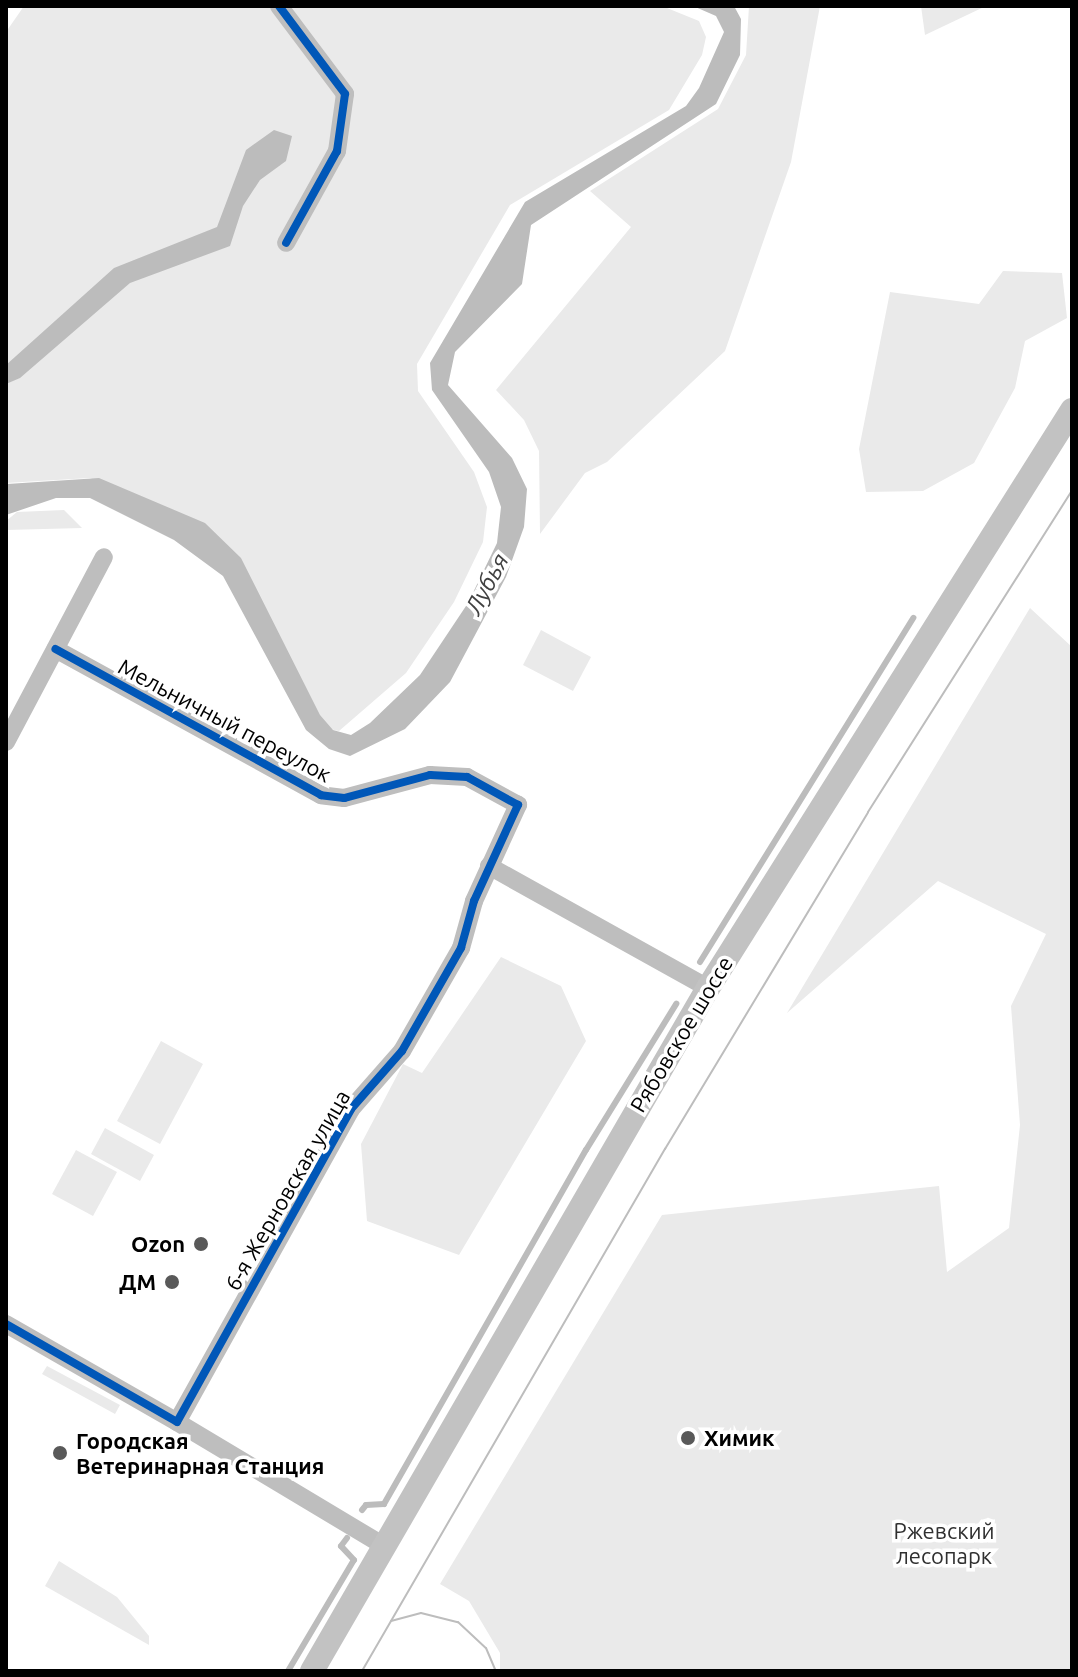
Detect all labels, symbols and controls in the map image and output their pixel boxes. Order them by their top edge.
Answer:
water label: Лубья [459,549,515,619]
street label: Мельничный переулок [114,653,336,787]
street label: Рябовское шоссе [624,951,738,1117]
street label: 6-я Жерновская улица [219,1085,355,1295]
place label: Ozon [131,1231,185,1257]
marker: Ozon [192,1235,210,1253]
place label: ДМ [119,1269,156,1295]
marker: ДМ [163,1273,181,1291]
place label: Химик [704,1425,775,1451]
place label: Городская Ветеринарная Станция [76,1427,324,1478]
marker: Химик [679,1429,697,1447]
marker: Городская Ветеринарная Станция [51,1444,69,1462]
park label: Ржевский лесопарк [893,1517,995,1568]

